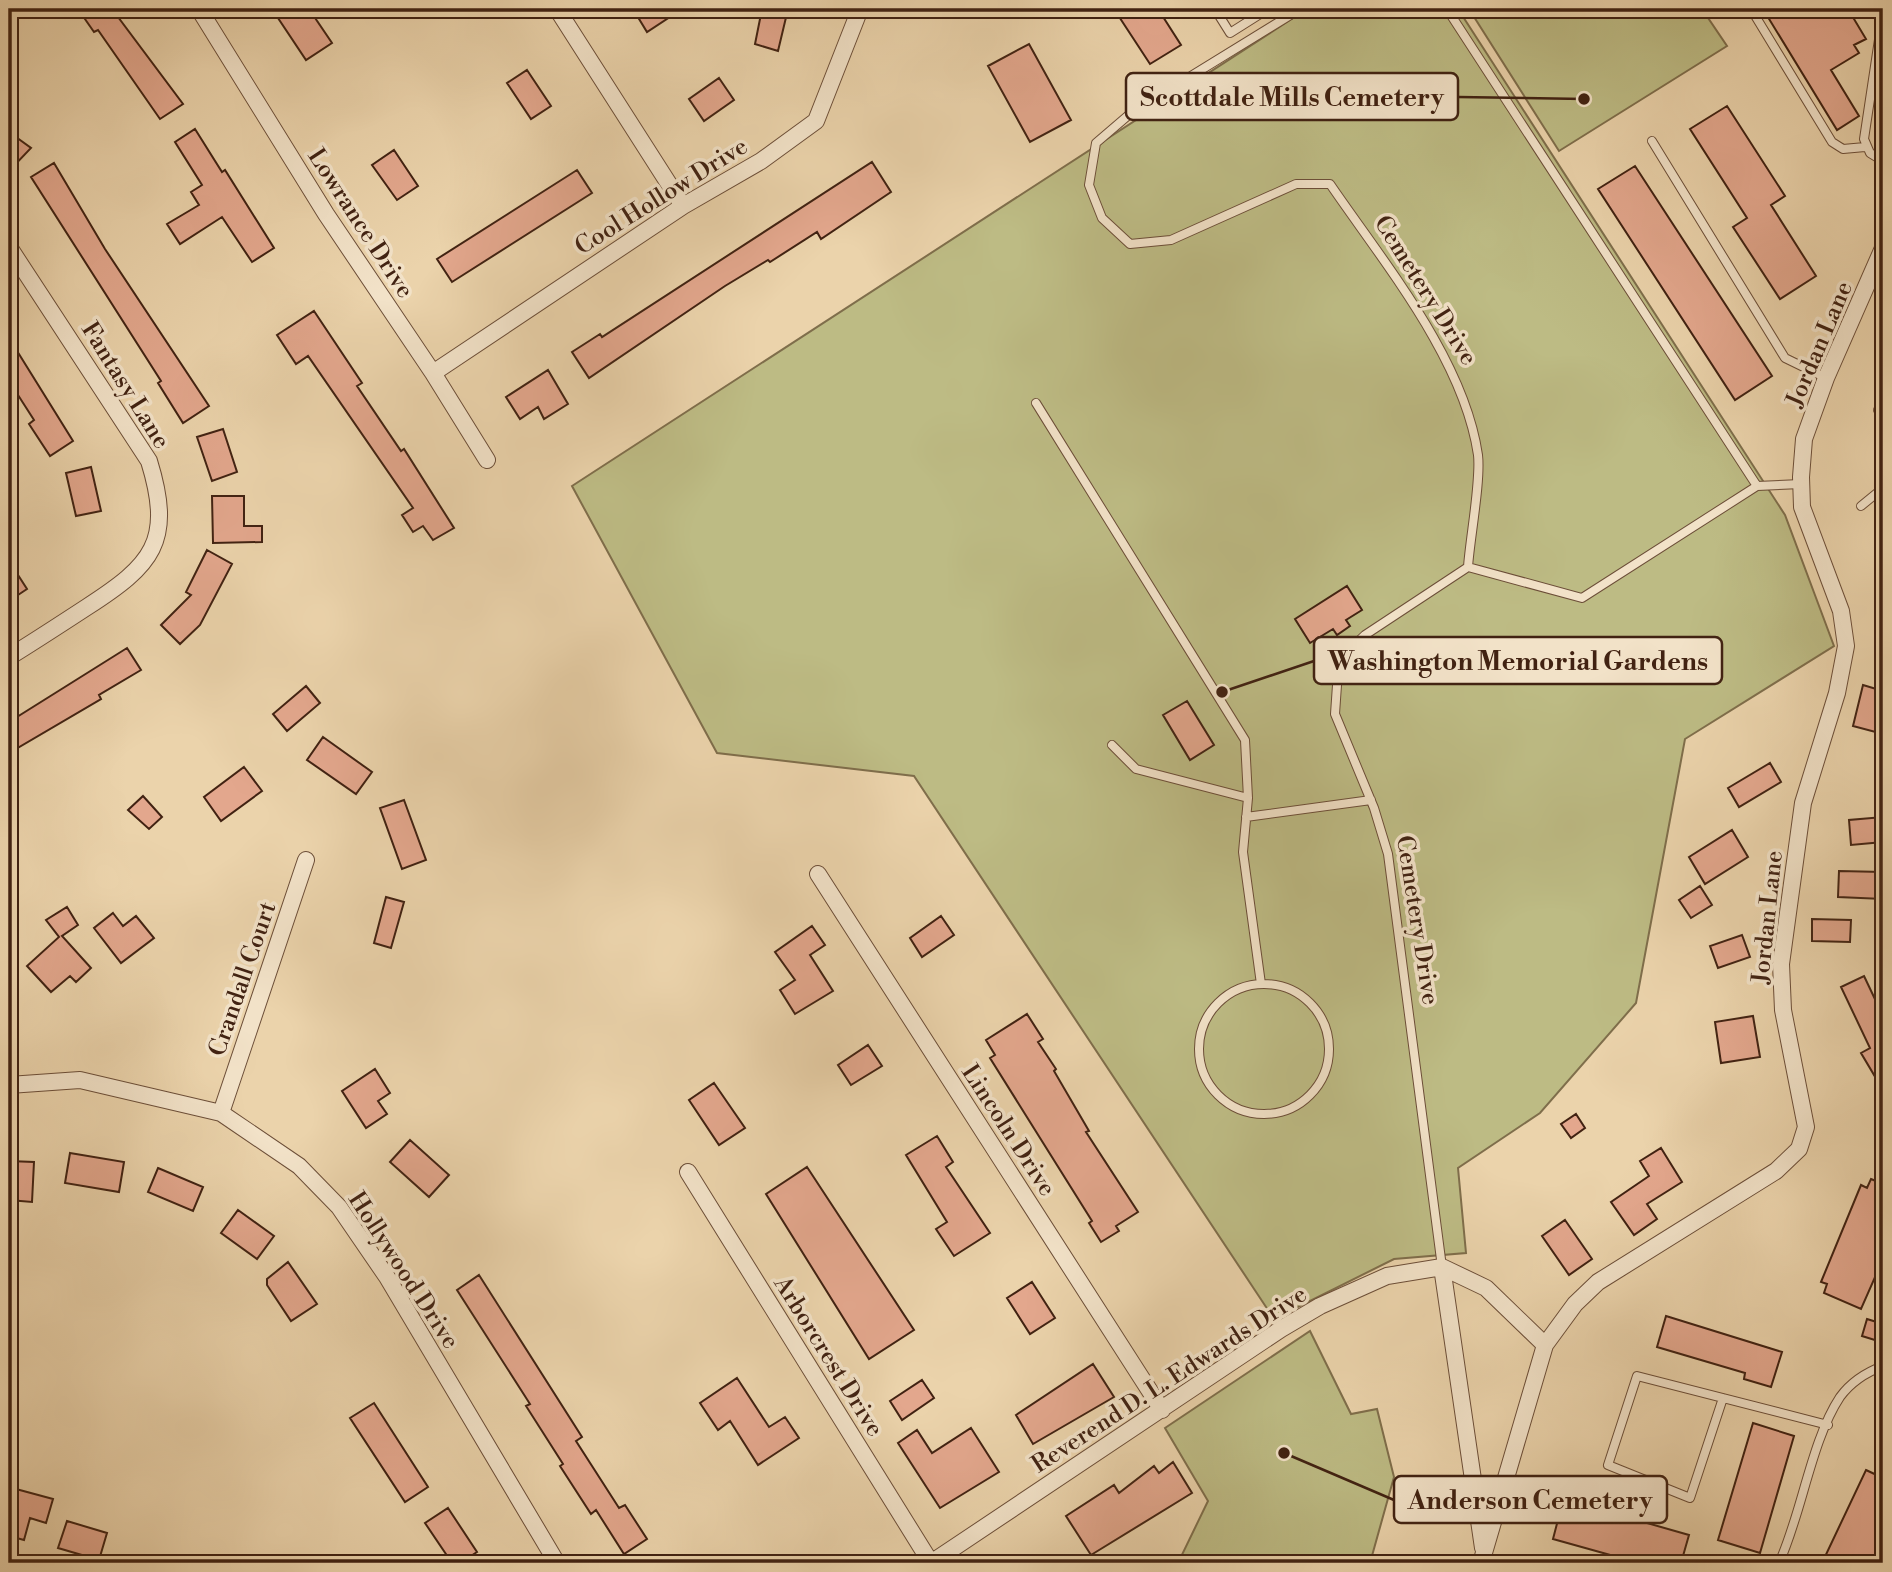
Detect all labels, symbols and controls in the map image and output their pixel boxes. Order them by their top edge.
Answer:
callout: Scottdale Mills Cemetery [1126,73,1458,120]
text: Scottdale Mills Cemetery [1140,82,1445,114]
street label: Cool Hollow Drive [570,132,753,262]
street label: Lowrance Drive [301,143,420,304]
street label: Cemetery Drive [1367,210,1483,371]
street label: Jordan Lane [1780,277,1860,413]
street label: Fantasy Lane [74,317,176,454]
callout: Washington Memorial Gardens [1314,637,1722,684]
text: Washington Memorial Gardens [1327,646,1708,678]
street label: Cemetery Drive [1389,833,1445,1007]
street label: Jordan Lane [1746,849,1790,986]
street label: Crandall Court [203,898,284,1060]
street label: Lincoln Drive [954,1059,1062,1202]
street label: Hollywood Drive [341,1186,465,1355]
street label: Arborcrest Drive [766,1270,890,1442]
street label: Reverend D. L. Edwards Drive [1026,1280,1313,1480]
callout: Anderson Cemetery [1394,1476,1667,1523]
text: Anderson Cemetery [1407,1485,1653,1517]

